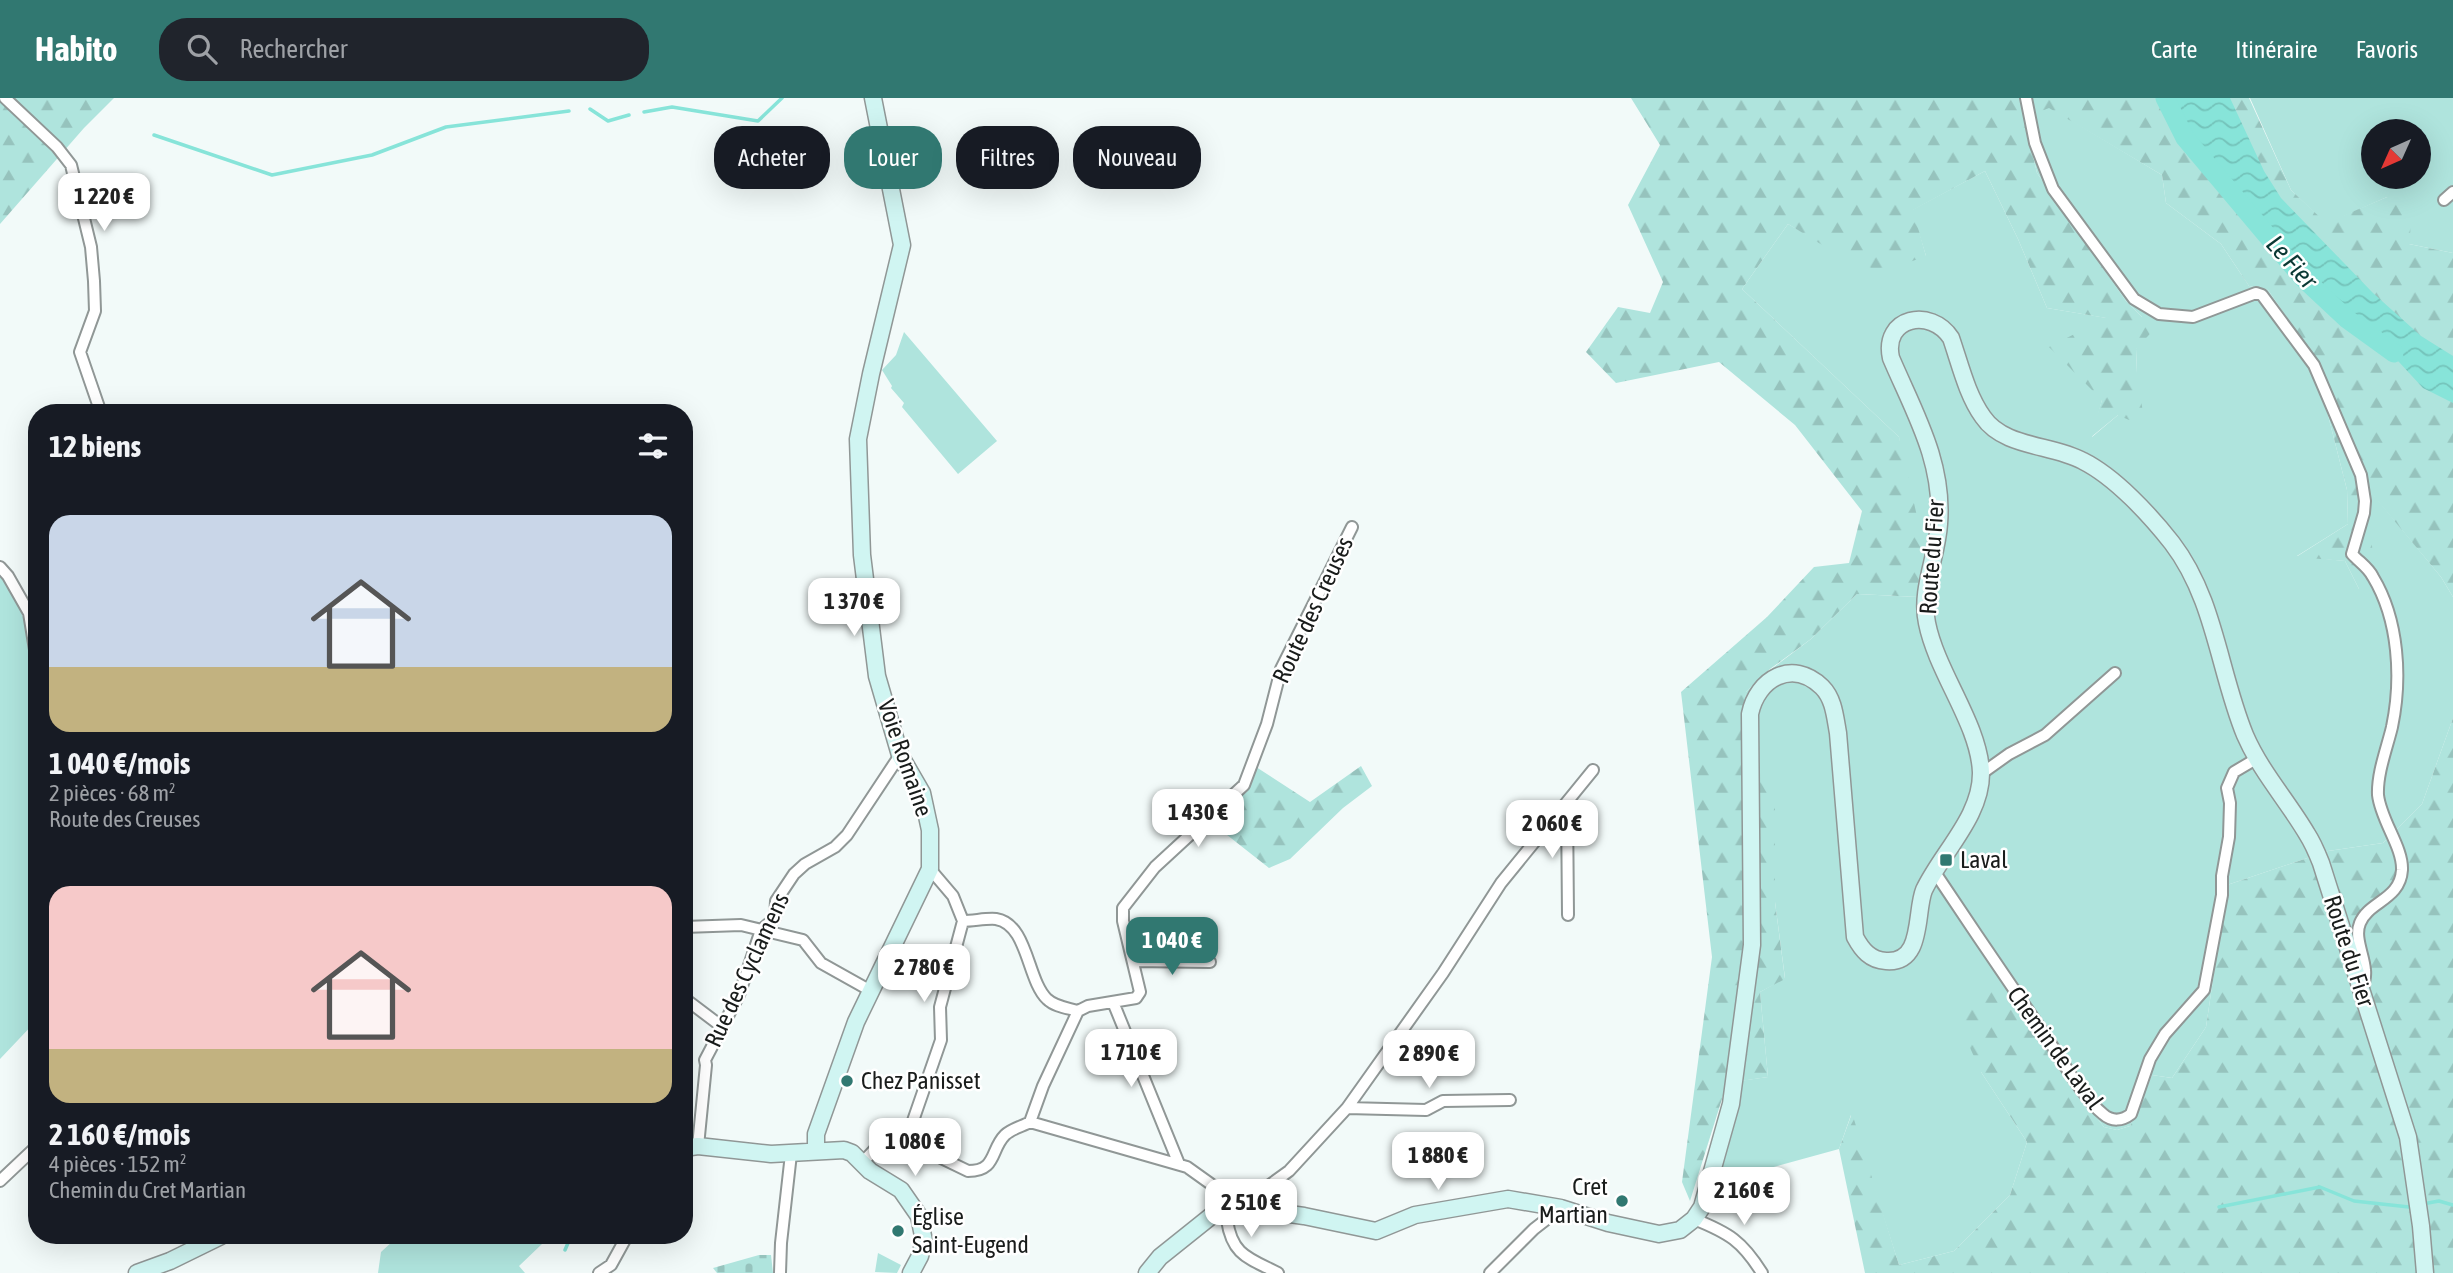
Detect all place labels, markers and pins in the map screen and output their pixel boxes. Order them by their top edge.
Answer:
pin: 1 220 € [39,174,169,233]
pin: 1 370 € [789,578,919,638]
pin: 1 430 € [1133,790,1263,849]
pin: 2 060 € [1487,800,1617,860]
place label: Laval [1960,846,2008,873]
marker: Laval [1938,852,1954,868]
pin: 1 040 € [1107,918,1237,977]
pin: 2 780 € [859,944,989,1004]
pin: 1 710 € [1066,1030,1196,1089]
pin: 2 890 € [1364,1030,1494,1090]
place label: Chez Panisset [861,1067,981,1094]
marker: Chez Panisset [839,1073,855,1089]
pin: 1 080 € [850,1118,980,1178]
pin: 1 880 € [1373,1132,1503,1192]
pin: 2 160 € [1679,1168,1809,1227]
place label: Cret Martian [1539,1173,1608,1228]
pin: 2 510 € [1186,1180,1316,1239]
marker: Cret Martian [1614,1193,1630,1209]
place label: Église Saint-Eugend [912,1203,1029,1258]
marker: Église Saint-Eugend [890,1223,906,1239]

